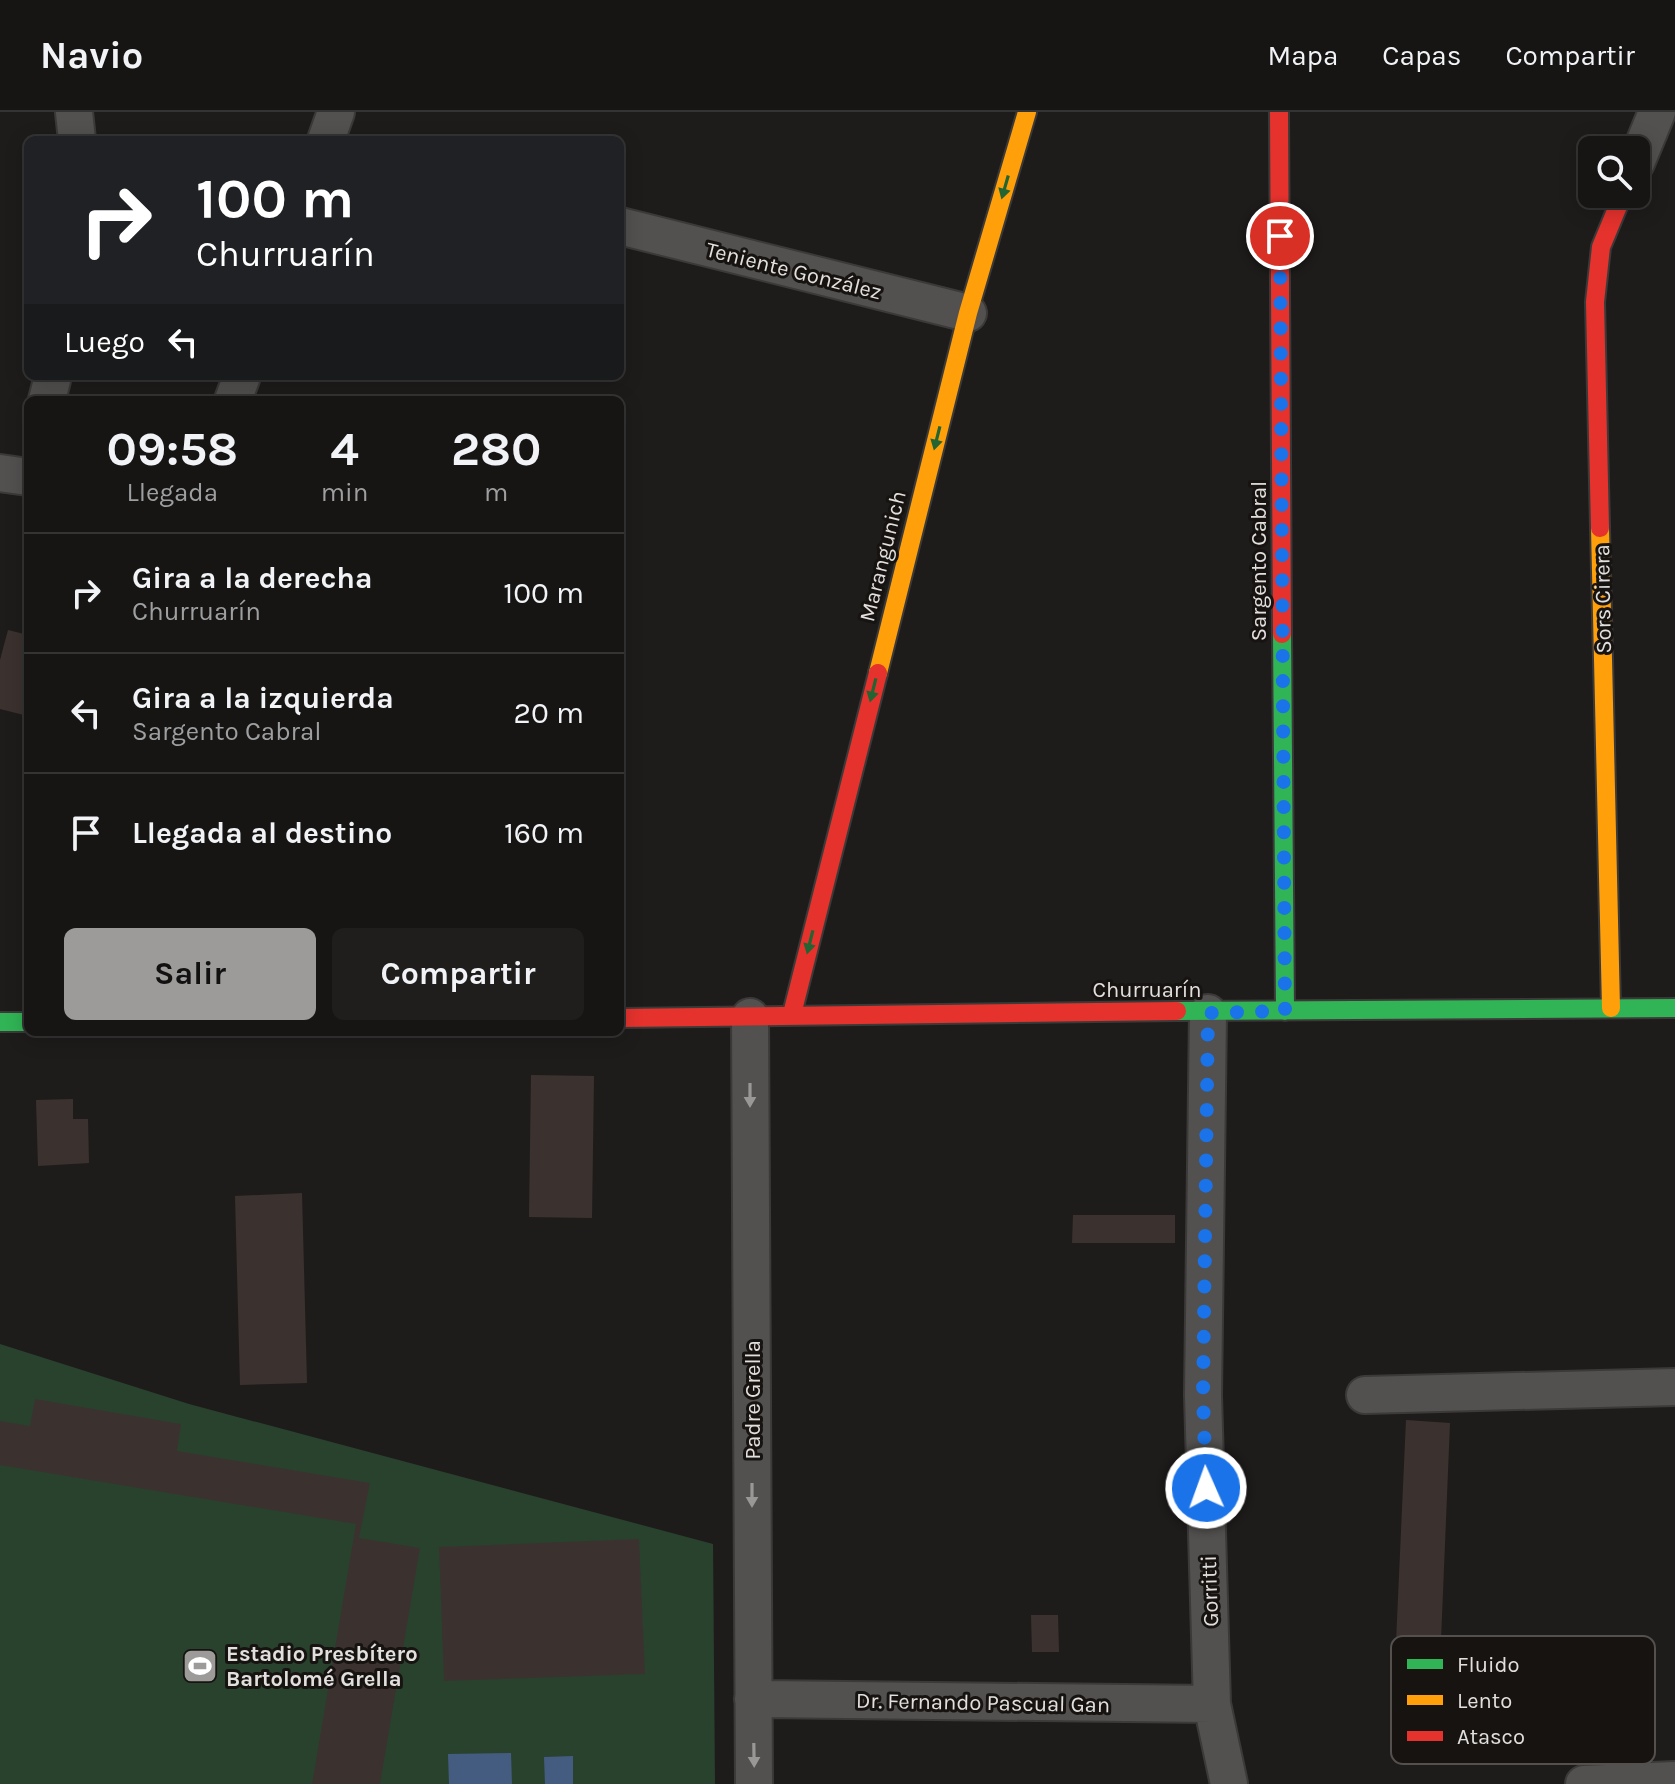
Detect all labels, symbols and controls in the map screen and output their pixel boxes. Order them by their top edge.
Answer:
text: Navio [40,33,143,78]
text: Mapa [1267,39,1338,72]
text: Capas [1382,39,1461,72]
text: Compartir [1505,39,1635,72]
map controls [1578,136,1650,208]
button: search [1578,136,1650,208]
text: 100 m [196,166,354,231]
icon: right [64,168,168,272]
one-way arrow [998,175,1011,199]
pin [1246,202,1314,270]
icon: arrive [1258,214,1302,258]
text: Churruarín [196,233,375,275]
street label: Teniente González [703,237,884,305]
icon: left [161,320,205,364]
text: Luego [64,324,145,360]
text: 09:58 [107,421,238,477]
text: 4 [330,421,359,477]
text: 280 [451,421,541,477]
one-way arrow [930,425,942,450]
text: Llegada [127,477,218,508]
text: min [321,477,368,508]
text: m [484,477,508,508]
street label: Sargento Cabral [1246,481,1272,641]
street label: Marangunich [854,488,912,625]
street label: Sors Cirera [1589,544,1617,654]
text: Gira a la derecha [132,560,373,596]
icon: right [64,571,108,615]
text: 100 m [503,575,584,611]
text: Churruarín [132,596,261,627]
one-way arrow [867,678,879,703]
text: Gira a la izquierda [132,680,394,716]
icon: left [64,691,108,735]
text: 20 m [514,695,584,731]
text: Sargento Cabral [132,716,322,747]
icon: arrive [64,811,108,855]
text: Llegada al destino [132,815,392,851]
text: 160 m [504,815,584,851]
button: Salir [64,928,316,1020]
button: Compartir [332,928,584,1020]
one-way arrow [804,930,816,955]
street label: Churruarín [1092,977,1202,1003]
one-way arrow [744,1083,756,1108]
street label: Padre Grella [740,1340,766,1460]
position arrow [1164,1446,1248,1530]
one-way arrow [746,1483,758,1508]
street label: Gorritti [1196,1555,1224,1627]
legend [1391,1636,1655,1764]
place label: Estadio Presbítero Bartolomé Grella [226,1641,418,1692]
sports icon: Estadio Presbítero Bartolomé Grella [181,1647,219,1685]
text: Fluido [1457,1652,1520,1678]
street label: Dr. Fernando Pascual Gan [856,1688,1110,1718]
text: Lento [1457,1688,1512,1714]
text: Atasco [1457,1724,1525,1750]
one-way arrow [747,1743,760,1768]

